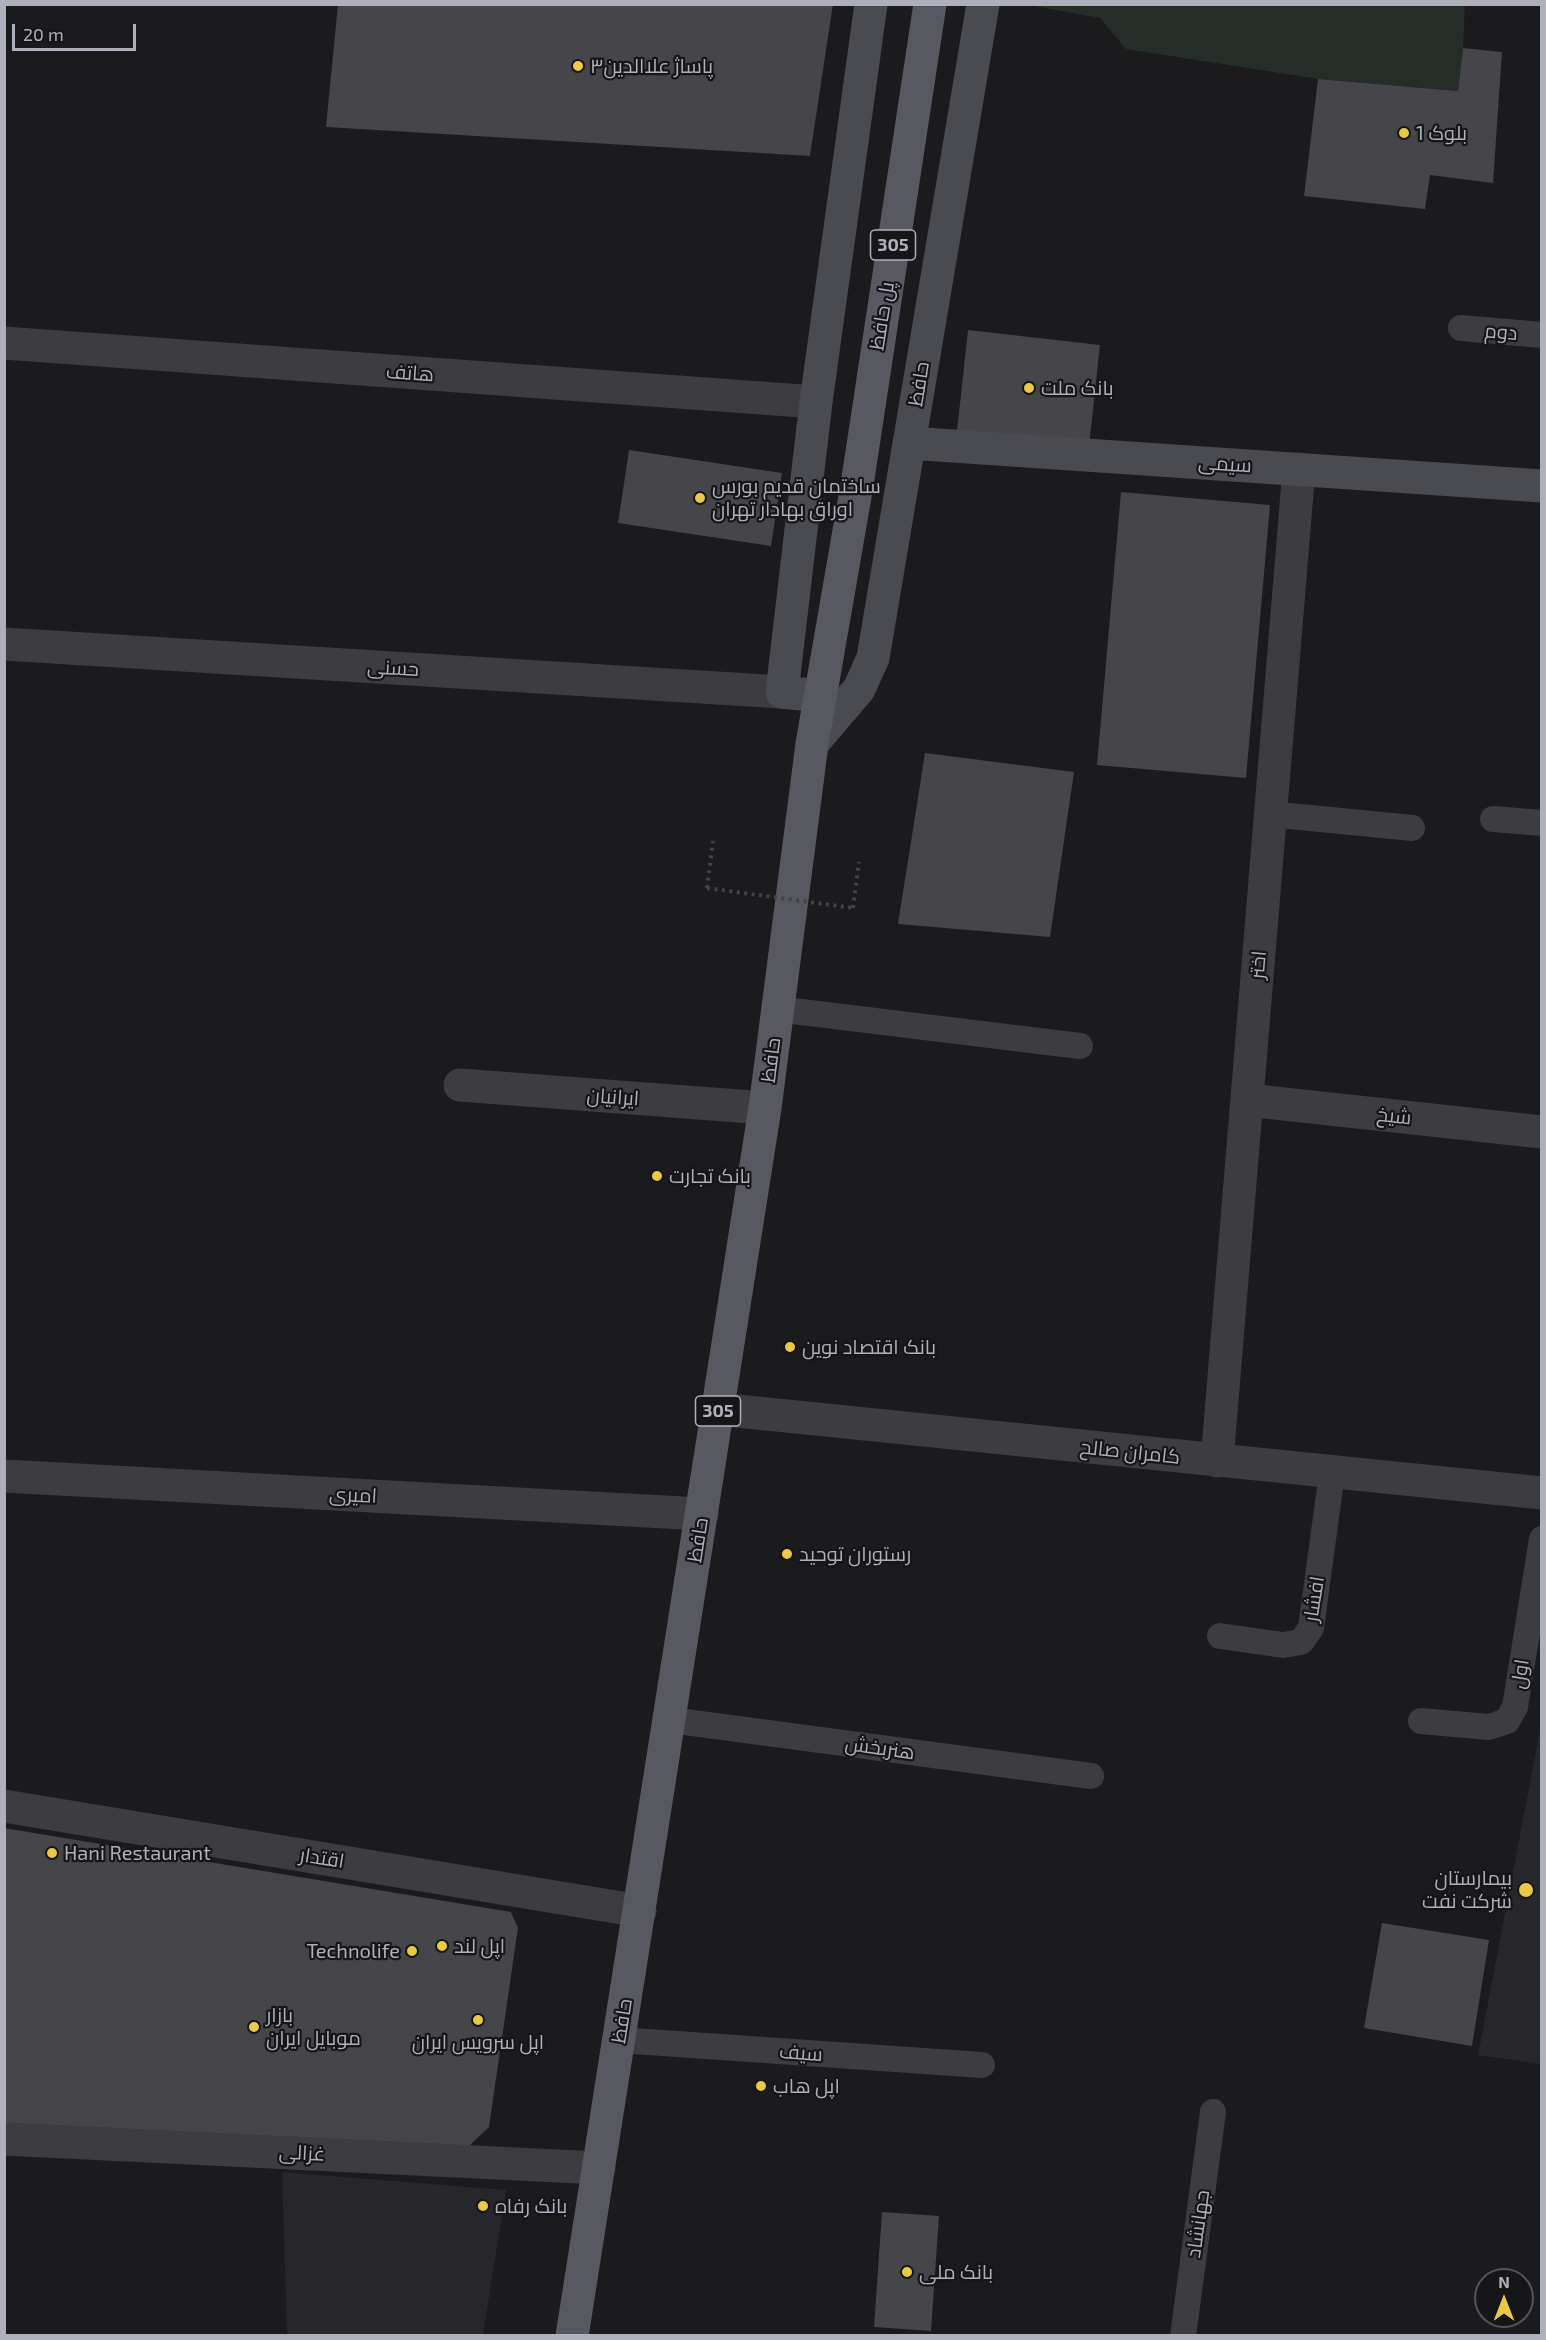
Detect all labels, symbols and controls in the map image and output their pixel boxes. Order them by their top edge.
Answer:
scale bar [15,12,140,50]
text: 20 m [23,23,64,45]
place label: پاساژ علاالدین۳ [590,54,713,78]
marker: پاساژ علاالدین۳ [571,59,585,73]
place label: بلوک 1 [1416,121,1467,145]
marker: بلوک 1 [1397,126,1411,140]
road number: 305 [870,230,916,260]
street label: پل حافظ [865,280,899,352]
street label: دوم [1483,319,1519,345]
street label: هاتف [385,359,435,387]
street label: حافظ [904,360,934,408]
place label: بانک ملت [1041,376,1114,400]
marker: بانک ملت [1022,381,1036,395]
street label: سیمی [1197,450,1253,478]
place label: ساختمان قدیم بورس اوراق بهادار تهران [712,474,881,521]
marker: ساختمان قدیم بورس اوراق بهادار تهران [693,491,707,505]
street label: حسنی [366,655,420,681]
street label: اختر [1245,950,1271,980]
street label: حافظ [756,1036,786,1084]
street label: ایرانیان [586,1083,640,1111]
street label: شیخ [1375,1102,1413,1130]
place label: بانک تجارت [669,1164,751,1188]
marker: بانک تجارت [650,1169,664,1183]
place label: بانک اقتصاد نوین [802,1335,936,1359]
marker: بانک اقتصاد نوین [783,1340,797,1354]
road number: 305 [696,1396,740,1426]
street label: کامران صالح [1079,1435,1181,1469]
street label: امیری [328,1482,378,1508]
street label: حافظ [683,1516,713,1564]
place label: رستوران توحید [799,1542,911,1566]
marker: رستوران توحید [780,1547,794,1561]
street label: افشار [1299,1574,1329,1624]
street label: اول [1506,1658,1534,1690]
street label: هنربخش [844,1731,916,1765]
place label: Hani Restaurant [64,1841,211,1865]
street label: اقتدار [298,1843,346,1873]
marker: Hani Restaurant [45,1846,59,1860]
place label: بیمارستان شرکت نفت [1422,1866,1512,1913]
marker: بیمارستان شرکت نفت [1517,1881,1535,1899]
place label: اپل لند [454,1934,505,1958]
place label: Technolife [306,1939,400,1963]
marker: اپل لند [435,1939,449,1953]
marker: Technolife [405,1944,419,1958]
street label: حافظ [607,1997,637,2045]
place label: بازار موبایل ایران [266,2003,361,2050]
marker: اپل سرویس ایران [471,2013,485,2027]
marker: بازار موبایل ایران [247,2020,261,2034]
place label: اپل سرویس ایران [412,2030,544,2054]
street label: سیف [778,2040,824,2066]
place label: اپل هاب [773,2074,840,2098]
marker: اپل هاب [754,2079,768,2093]
street label: غزالی [278,2140,326,2166]
street label: جهانشاد [1181,2189,1215,2259]
place label: بانک رفاه [495,2194,567,2218]
marker: بانک رفاه [476,2199,490,2213]
place label: بانک ملی [919,2260,993,2284]
marker: بانک ملی [900,2265,914,2279]
north arrow [1474,2268,1534,2328]
text: N [1498,2272,1510,2291]

